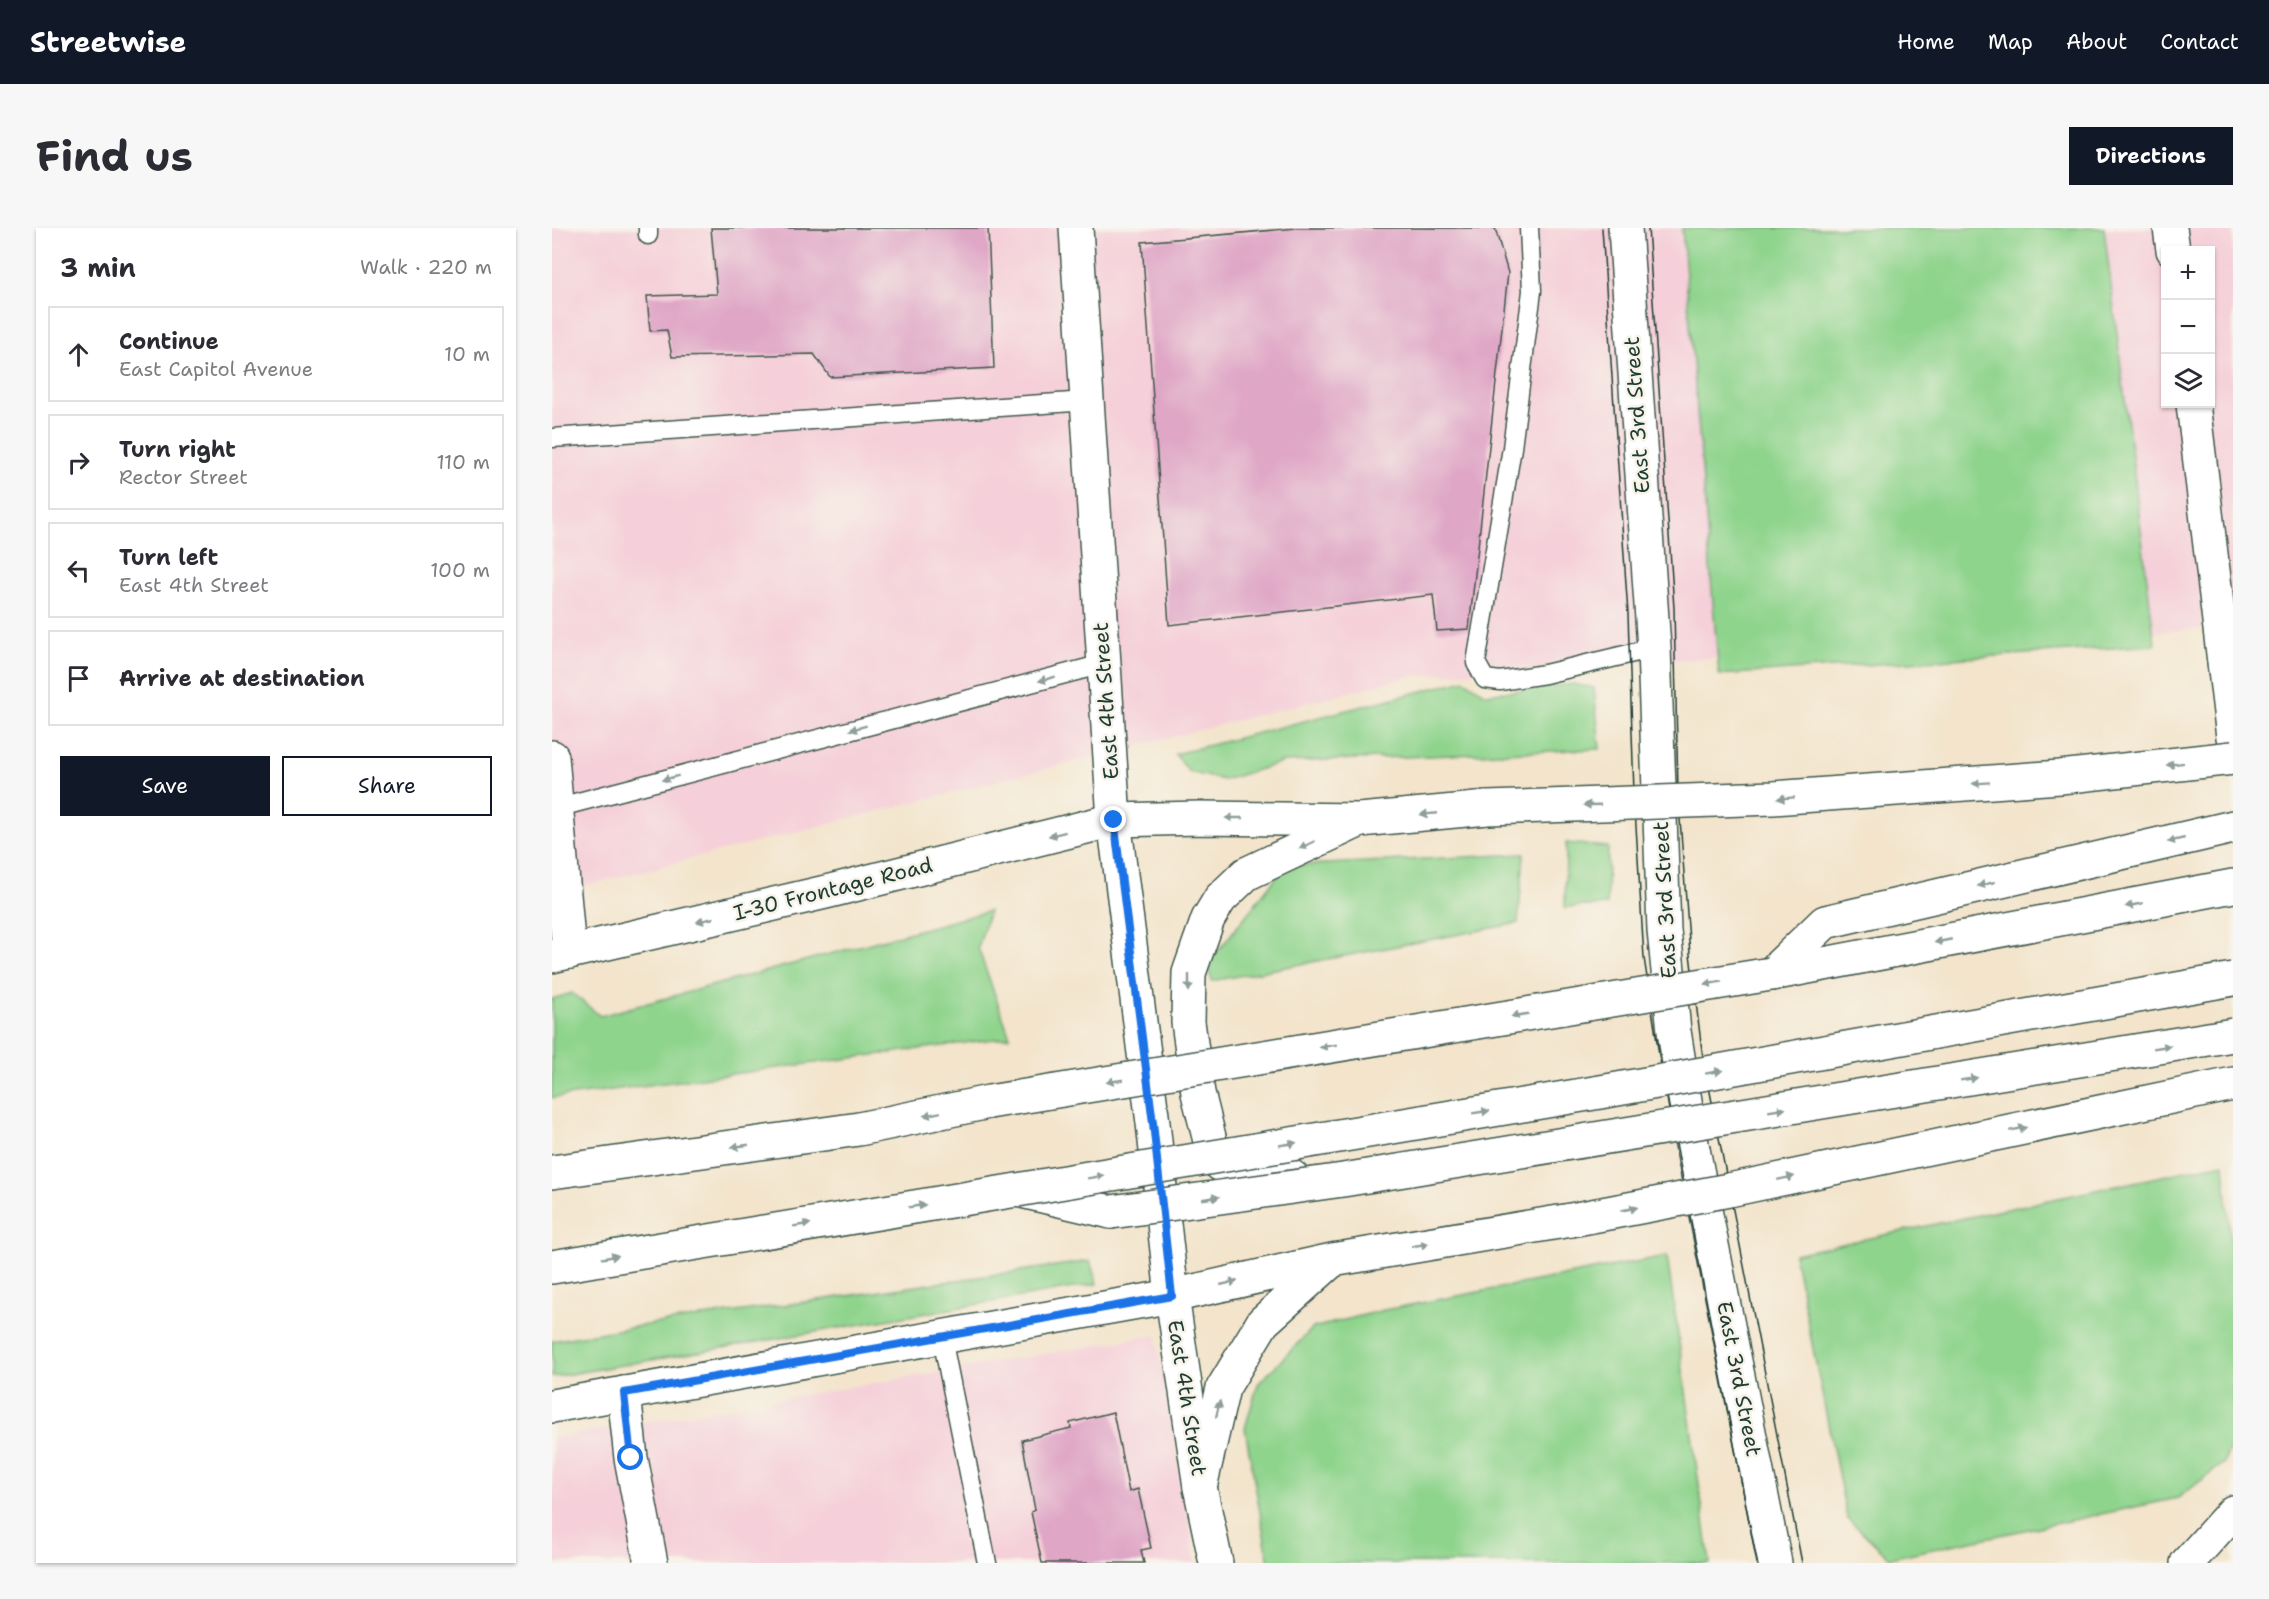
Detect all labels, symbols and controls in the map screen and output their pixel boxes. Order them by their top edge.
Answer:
text: Streetwise [30,23,186,61]
text: Home [1897,28,1955,56]
text: Map [1988,28,2033,56]
text: About [2066,28,2127,56]
text: Contact [2160,28,2239,56]
button: Directions [2069,127,2233,185]
text: Find us [36,128,193,184]
map controls [2161,246,2215,408]
button: + [2161,246,2215,300]
text: 3 min [60,250,136,285]
text: Walk · 220 m [360,254,492,280]
button: − [2161,300,2215,354]
text: Continue [119,327,219,356]
street label: East 3rd Street [1618,335,1656,495]
icon: ahead [62,338,95,371]
text: 10 m [444,341,490,367]
button: layers [2161,354,2215,408]
text: East Capitol Avenue [119,356,313,382]
text: Turn right [119,435,236,464]
icon: right [62,446,95,479]
text: 110 m [436,449,490,475]
text: Rector Street [119,464,248,490]
text: Turn left [119,543,218,572]
icon: left [62,554,95,587]
text: 100 m [430,557,490,583]
text: East 4th Street [119,572,269,598]
street label: East 4th Street [1087,621,1125,781]
icon: arrive [62,662,95,695]
text: Arrive at destination [119,664,365,693]
one-way arrow [1038,675,1056,684]
one-way arrow [849,724,867,734]
button: Save [60,756,270,816]
button: Share [282,756,492,816]
one-way arrow [2165,759,2184,769]
one-way arrow [660,774,678,783]
one-way arrow [1971,778,1990,788]
one-way arrow [1777,793,1796,802]
one-way arrow [1582,800,1601,809]
route end [1100,806,1126,832]
one-way arrow [1419,809,1438,818]
one-way arrow [1224,813,1243,823]
street label: East 3rd Street [1647,821,1683,979]
one-way arrow [1048,830,1066,840]
one-way arrow [2166,836,2185,845]
one-way arrow [1299,840,1316,849]
street label: I-30 Frontage Road [731,851,935,927]
one-way arrow [1977,880,1995,890]
one-way arrow [2125,901,2144,910]
one-way arrow [695,916,714,926]
one-way arrow [1933,937,1952,946]
one-way arrow [1184,974,1193,993]
one-way arrow [1703,979,1722,988]
one-way arrow [1511,1011,1530,1020]
one-way arrow [1318,1042,1337,1051]
one-way arrow [2152,1043,2171,1052]
one-way arrow [1705,1067,1724,1076]
one-way arrow [1960,1074,1979,1083]
one-way arrow [1105,1077,1124,1086]
one-way arrow [1767,1105,1786,1114]
one-way arrow [1471,1108,1490,1117]
one-way arrow [923,1109,941,1119]
one-way arrow [2009,1124,2028,1133]
one-way arrow [1279,1140,1298,1149]
one-way arrow [730,1141,749,1150]
one-way arrow [1087,1172,1106,1181]
one-way arrow [1777,1173,1796,1182]
one-way arrow [1201,1194,1220,1203]
one-way arrow [908,1201,927,1210]
one-way arrow [1619,1204,1638,1213]
one-way arrow [793,1221,812,1230]
one-way arrow [1410,1240,1429,1249]
one-way arrow [600,1252,619,1261]
one-way arrow [1219,1278,1238,1288]
street label: East 3rd Street [1710,1299,1768,1459]
street label: East 4th Street [1161,1318,1213,1478]
one-way arrow [1214,1399,1223,1418]
route start [617,1444,643,1470]

